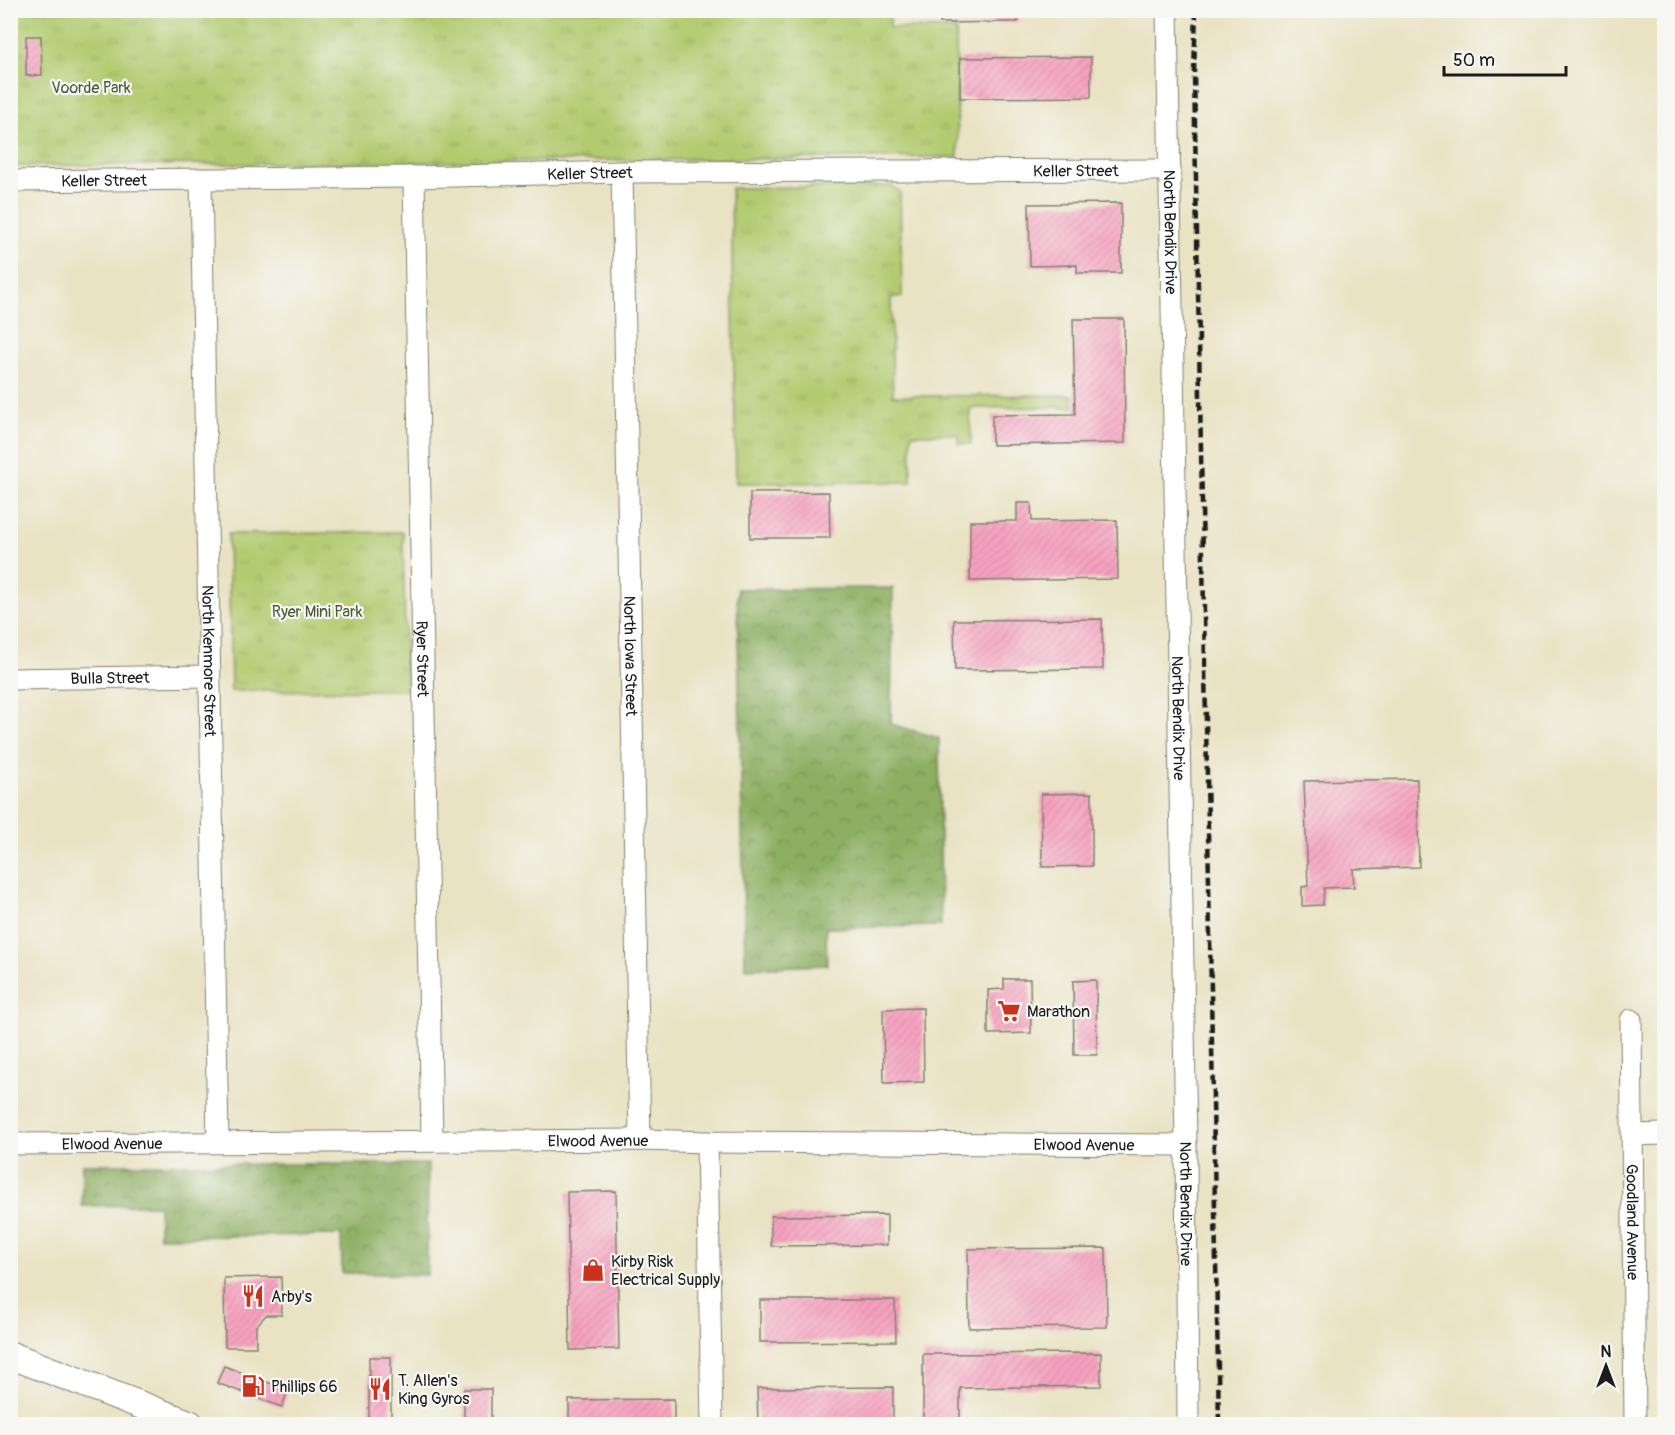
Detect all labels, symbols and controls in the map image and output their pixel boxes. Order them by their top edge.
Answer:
scale bar [1444,39,1566,77]
text: 50 m [1453,49,1495,72]
park label: Voorde Park [51,78,131,98]
street label: Keller Street [1033,161,1119,181]
street label: Keller Street [547,163,633,185]
street label: North Bendix Drive [1159,169,1181,295]
street label: Keller Street [61,171,147,191]
street label: North Kenmore Street [197,585,220,738]
street label: North Iowa Street [619,595,641,717]
park label: Ryer Mini Park [272,602,363,622]
street label: Ryer Street [411,621,433,698]
street label: North Bendix Drive [1167,655,1189,781]
street label: Bulla Street [70,668,150,689]
supermarket icon: Marathon [996,998,1022,1024]
place label: Marathon [1027,1002,1090,1022]
street label: Elwood Avenue [548,1131,649,1152]
street label: Elwood Avenue [62,1134,163,1155]
street label: Elwood Avenue [1034,1135,1134,1156]
street label: North Bendix Drive [1175,1141,1196,1266]
street label: Goodland Avenue [1621,1164,1643,1280]
place label: Kirby Risk Electrical Supply [611,1252,720,1290]
shop icon: Kirby Risk Electrical Supply [580,1257,606,1283]
restaurant icon: Arby's [240,1283,266,1309]
place label: Arby's [271,1287,312,1307]
north arrow [1576,1336,1636,1396]
text: N [1601,1342,1612,1362]
place label: T. Allen's King Gyros [398,1371,470,1409]
fuel station icon: Phillips 66 [240,1373,266,1399]
restaurant icon: T. Allen's King Gyros [367,1376,393,1402]
place label: Phillips 66 [271,1377,338,1397]

